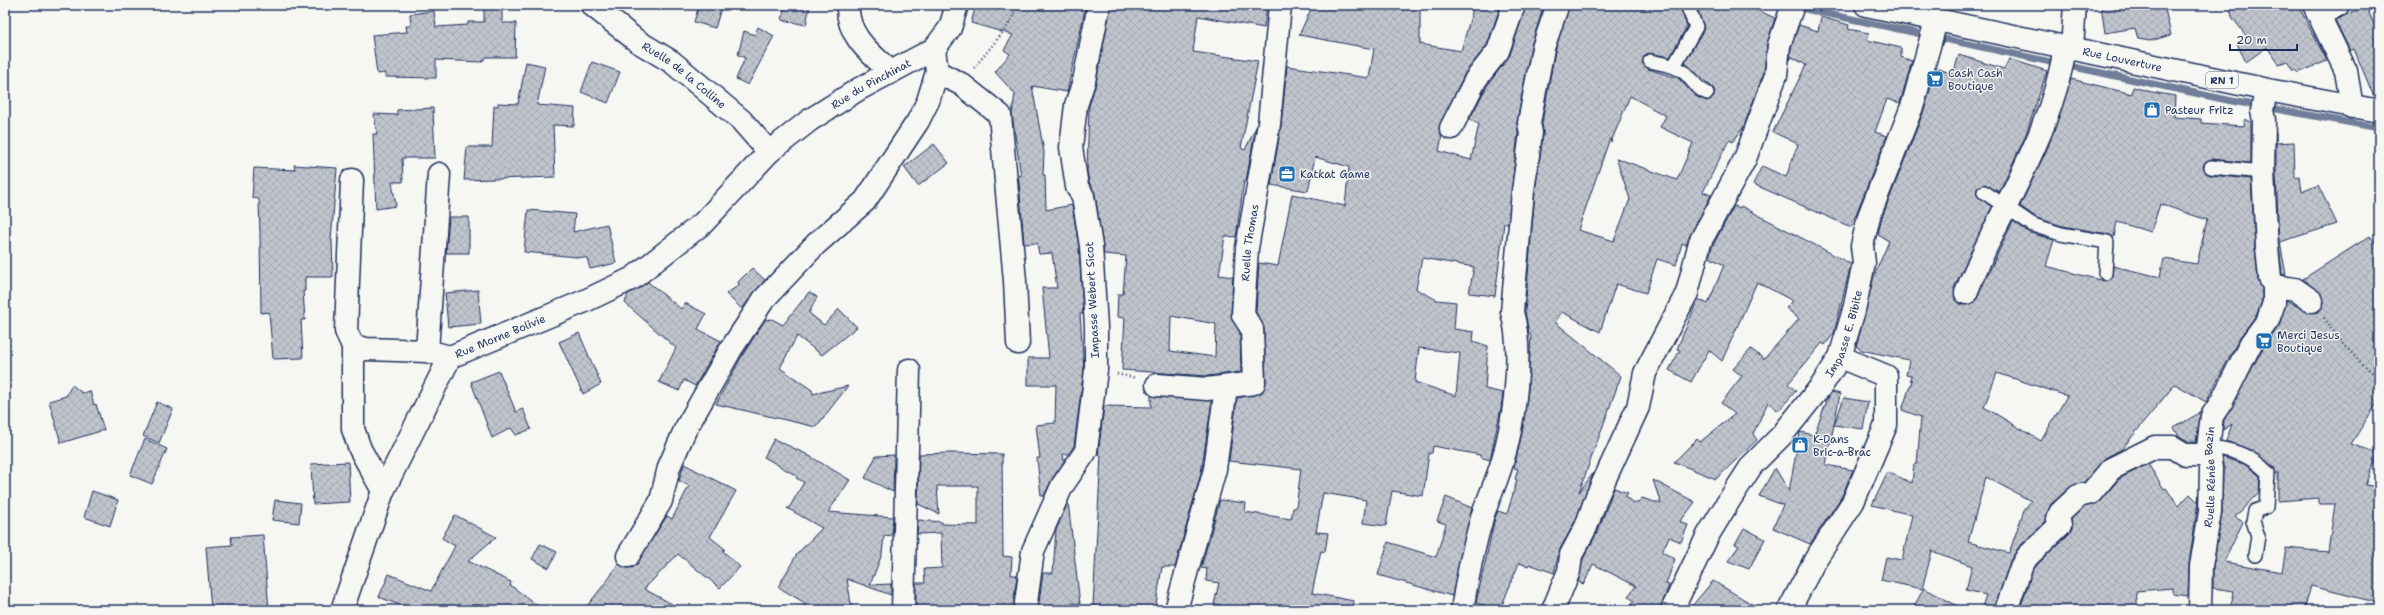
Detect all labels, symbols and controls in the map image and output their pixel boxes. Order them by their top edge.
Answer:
scale bar [2230,26,2297,52]
text: 20 m [2236,32,2267,48]
street label: Ruelle de la Colline [639,39,729,112]
street label: Rue Louverture [2081,44,2163,75]
street label: Rue du Pinchinat [828,55,914,113]
place label: Cash Cash Boutique [1948,66,2003,94]
supermarket icon: Cash Cash Boutique [1925,69,1945,89]
road number: RN 1 [2206,72,2238,88]
shop icon: Pasteur Fritz [2142,100,2162,120]
place label: Pasteur Fritz [2165,103,2234,118]
office icon: Katkat Game [1277,164,1297,184]
place label: Katkat Game [1300,167,1370,182]
street label: Ruelle Thomas [1238,203,1263,282]
street label: Impasse Webert Sicot [1082,241,1103,359]
street label: Impasse E. Bibite [1822,289,1866,380]
street label: Rue Morne Bolivie [453,311,548,362]
place label: Merci Jesus Boutique [2277,328,2340,356]
supermarket icon: Merci Jesus Boutique [2254,331,2274,351]
street label: Ruelle Rénée Bazin [2201,425,2219,529]
place label: K-Dans Bric-a-Brac [1813,432,1871,460]
shop icon: K-Dans Bric-a-Brac [1790,435,1810,455]

